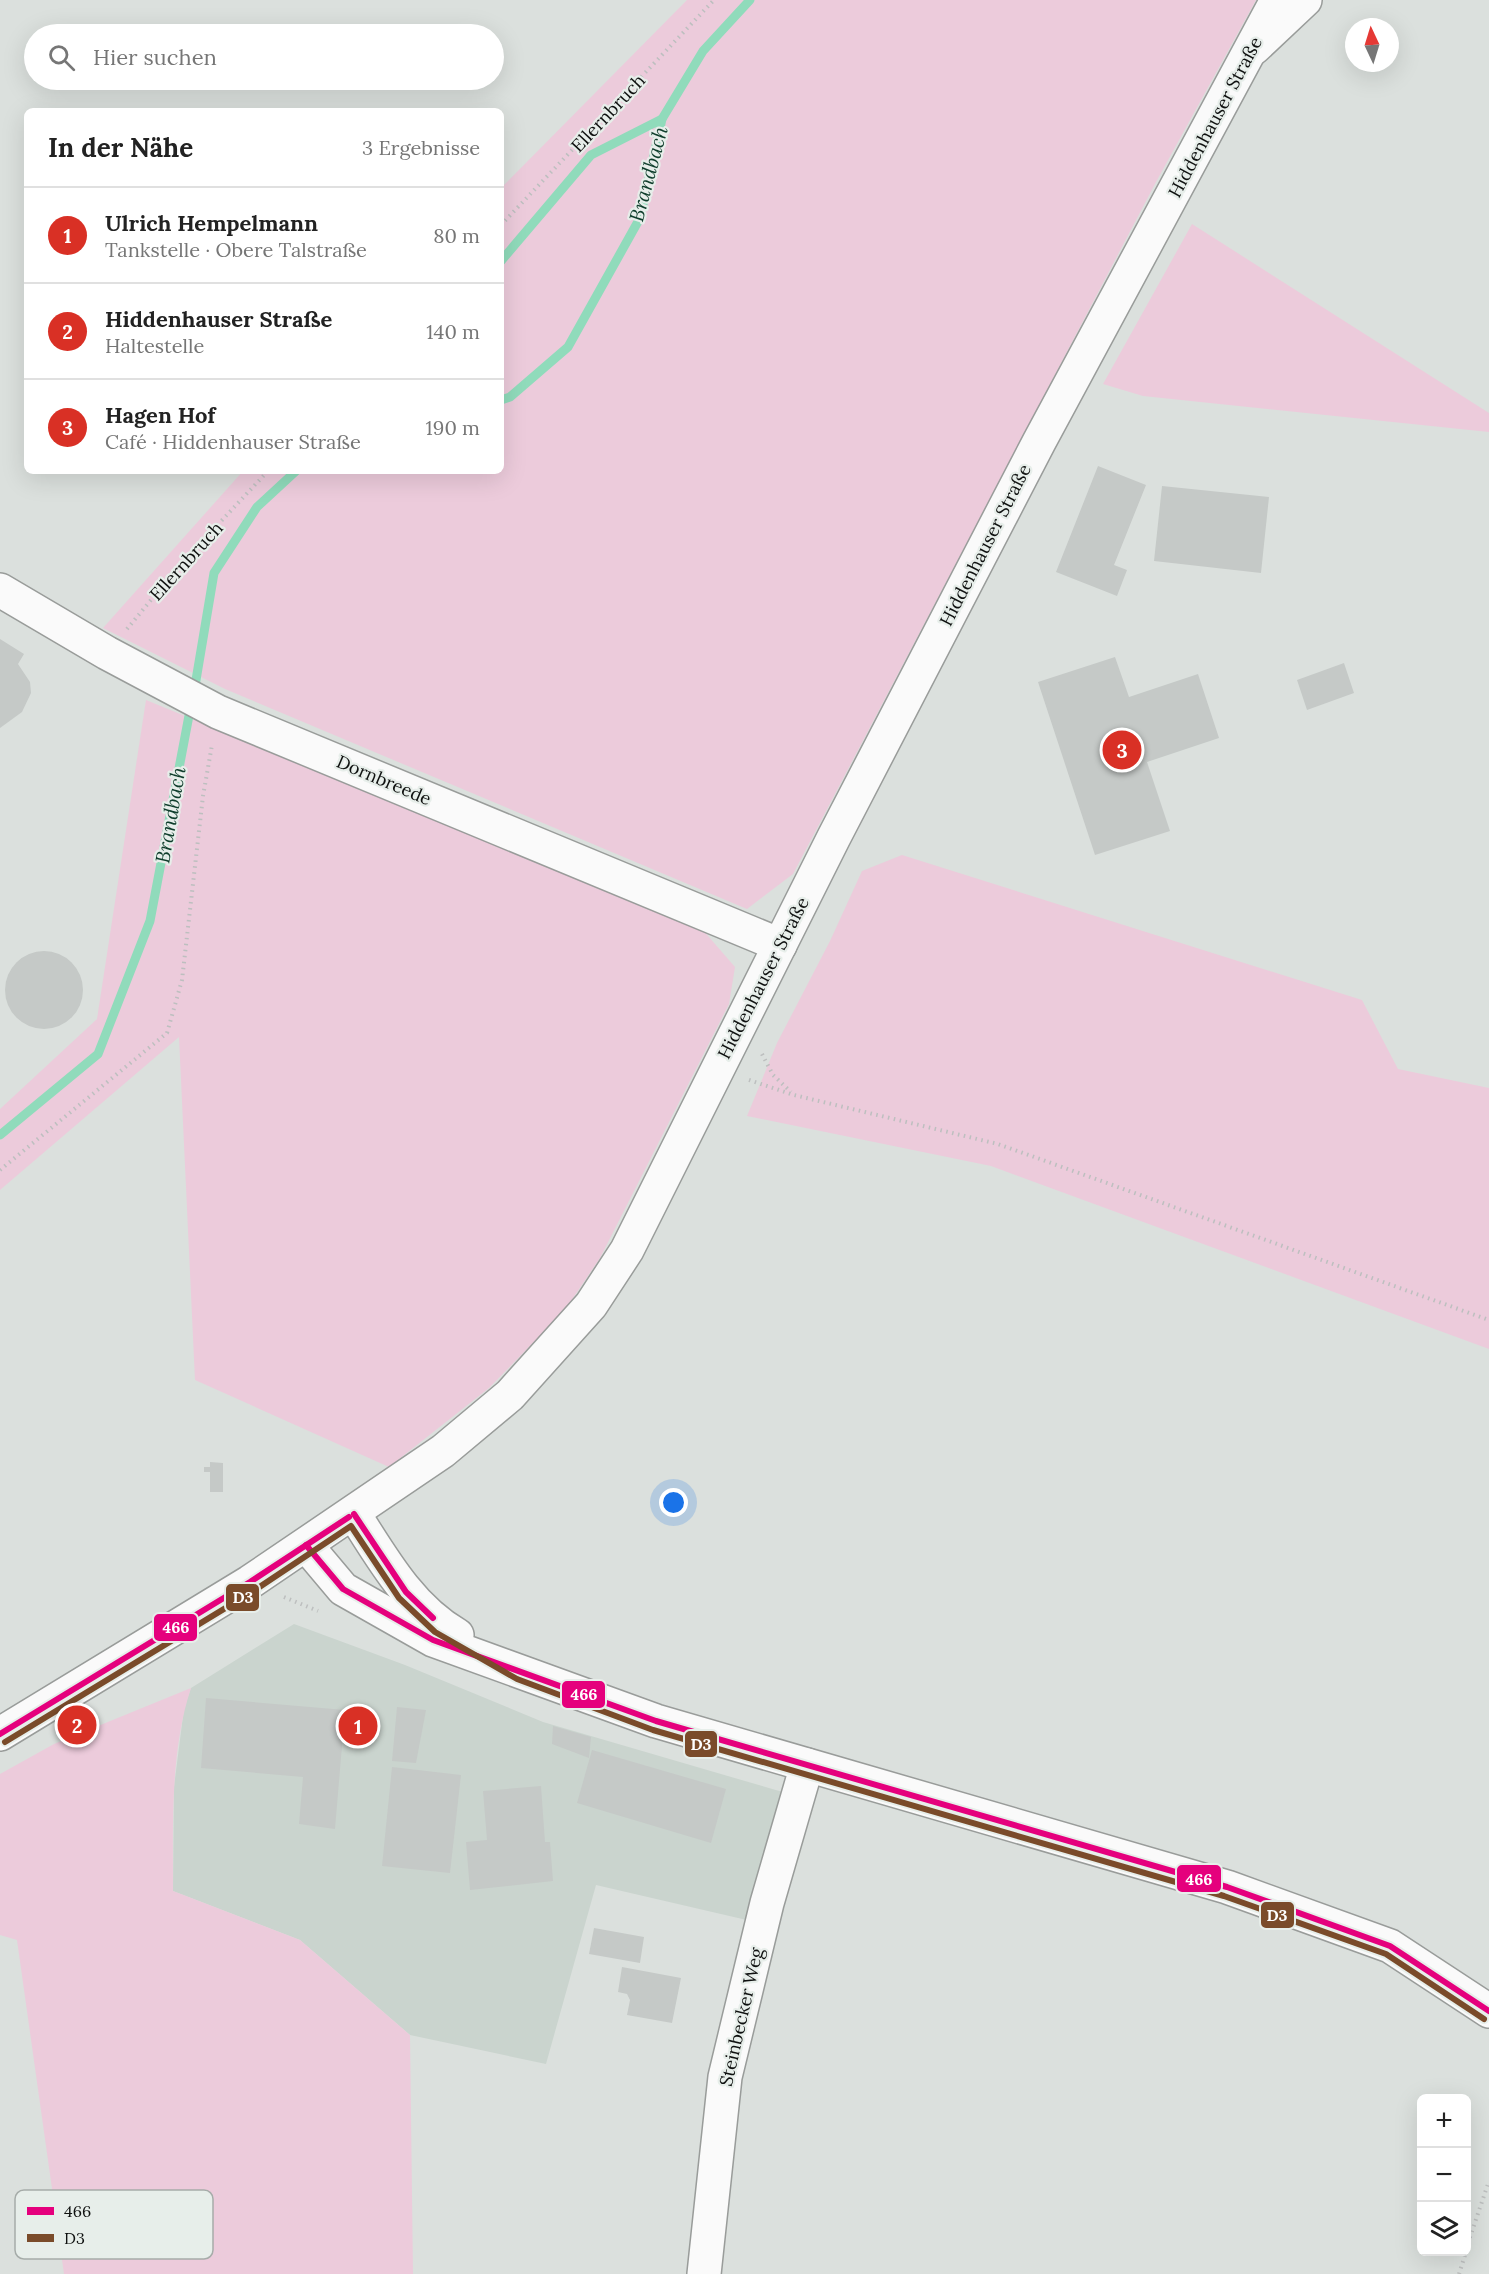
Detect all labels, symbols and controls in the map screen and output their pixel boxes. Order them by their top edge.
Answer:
north arrow [1345,18,1399,72]
search box [24,24,504,90]
street label: Hiddenhauser Straße [1163,33,1267,201]
icon: search [45,41,78,74]
text: Hier suchen [93,43,217,71]
street label: Ellernbruch [566,69,650,157]
water label: Brandbach [623,123,673,224]
text: In der Nähe [48,131,193,164]
text: 3 Ergebnisse [362,135,480,160]
text: Ulrich Hempelmann [105,209,318,237]
text: 1 [63,223,72,248]
text: 80 m [433,223,480,248]
text: Tankstelle · Obere Talstraße [105,237,367,262]
text: Hiddenhauser Straße [105,305,332,333]
text: 2 [62,319,73,344]
text: 140 m [426,319,480,344]
text: Haltestelle [105,333,204,358]
text: Hagen Hof [105,401,215,429]
text: 3 [62,415,73,440]
text: 190 m [426,415,480,440]
text: Café · Hiddenhauser Straße [105,429,361,454]
street label: Hiddenhauser Straße [934,460,1036,630]
street label: Ellernbruch [144,516,228,605]
pin: 3 [1102,728,1142,772]
street label: Dornbreede [333,750,435,810]
water label: Brandbach [149,764,191,865]
street label: Hiddenhauser Straße [712,893,814,1063]
your location [659,1488,688,1517]
line badge: D3 [225,1583,260,1612]
text: D3 [232,1587,254,1607]
line badge: 466 [153,1613,198,1642]
text: 466 [162,1617,190,1637]
line badge: 466 [561,1680,606,1709]
text: 466 [570,1684,598,1704]
pin: 2 [58,1702,97,1748]
pin: 1 [338,1704,378,1748]
line badge: D3 [684,1730,718,1758]
text: D3 [690,1734,712,1754]
line badge: 466 [1176,1864,1222,1893]
text: 466 [1185,1869,1213,1889]
line badge: D3 [1260,1901,1295,1929]
text: D3 [1266,1905,1288,1925]
street label: Steinbecker Weg [714,1945,768,2088]
map controls [1417,2094,1471,2256]
button: + [1417,2094,1471,2148]
button: − [1417,2148,1471,2202]
legend [15,2190,213,2259]
text: 466 [64,2201,91,2221]
button: layers [1417,2202,1471,2256]
text: D3 [64,2228,85,2248]

